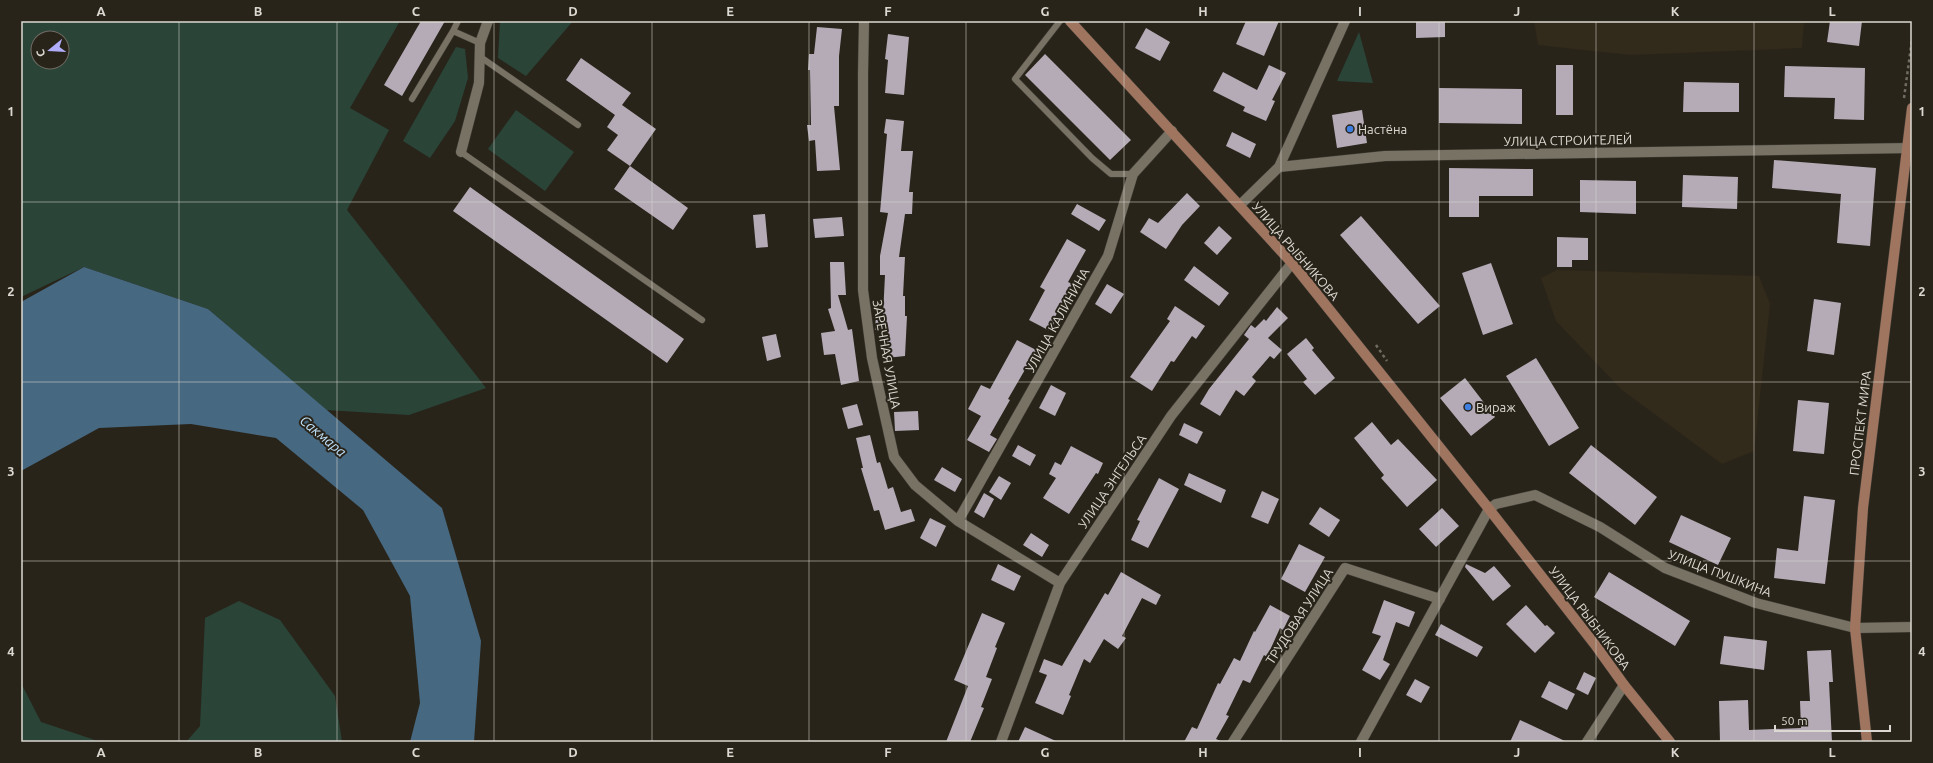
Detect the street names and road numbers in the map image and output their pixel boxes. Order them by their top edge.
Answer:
street label: УЛИЦА СТРОИТЕЛЕЙ [1504,132,1632,148]
street label: УЛИЦА РЫБНИКОВА [1250,199,1343,303]
street label: УЛИЦА КАЛИНИНА [1023,265,1092,375]
street label: ЗАРЕЧНАЯ УЛИЦА [871,298,904,410]
street label: ПРОСПЕКТ МИРА [1847,369,1873,476]
street label: УЛИЦА ЭНГЕЛЬСА [1075,431,1149,531]
street label: УЛИЦА ПУШКИНА [1666,547,1774,599]
street label: УЛИЦА РЫБНИКОВА [1547,564,1634,673]
street label: ТРУДОВАЯ УЛИЦА [1263,565,1336,667]

